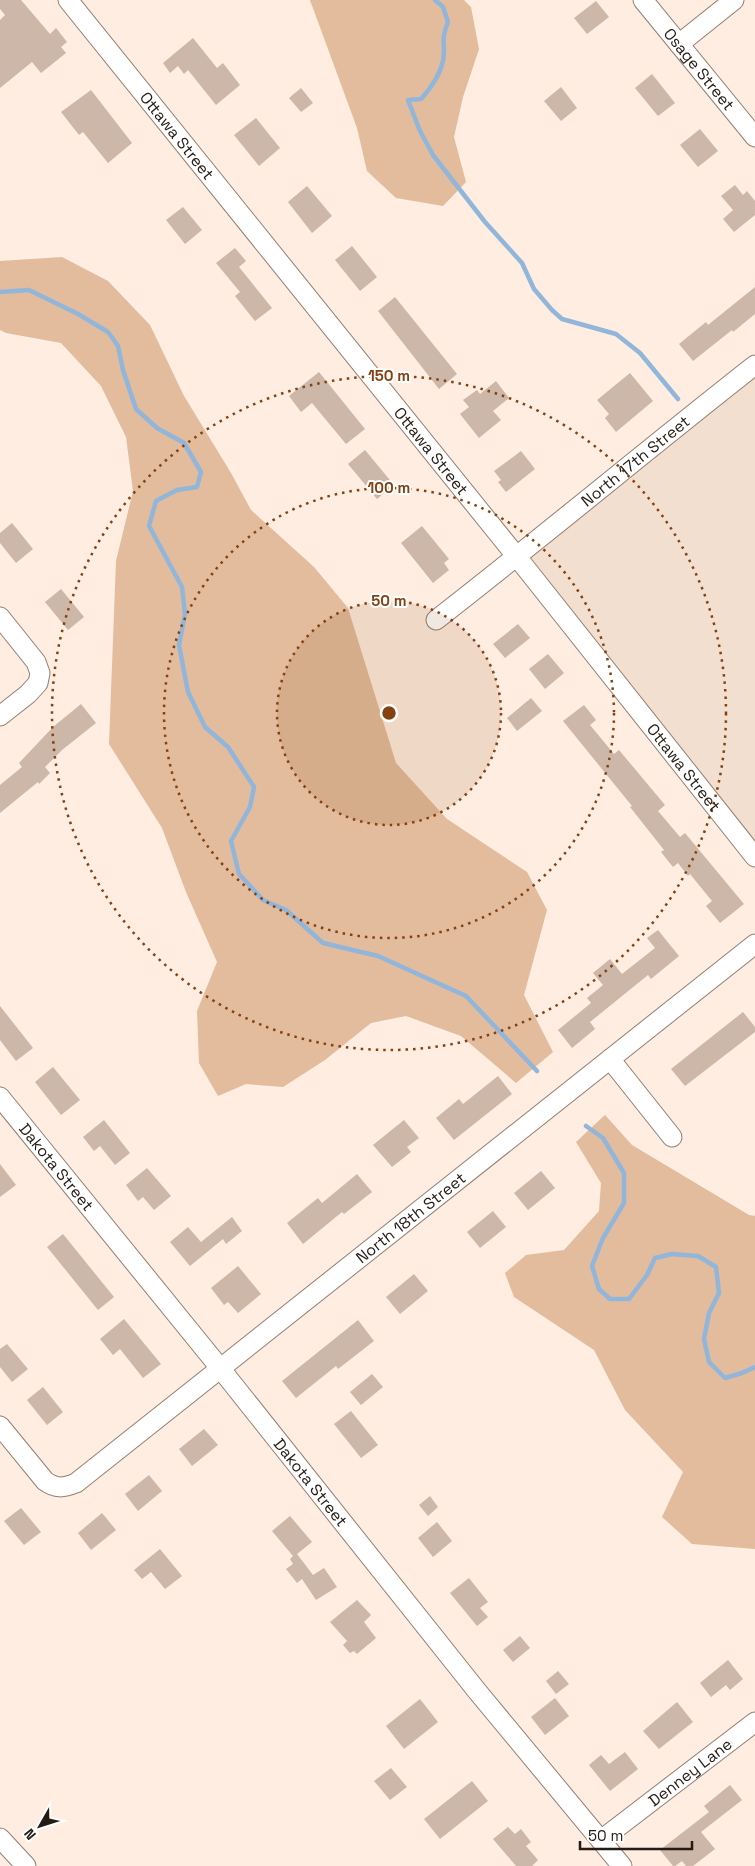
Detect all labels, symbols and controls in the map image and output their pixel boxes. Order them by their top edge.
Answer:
street label: Osage Street [659,24,739,115]
street label: Ottawa Street [135,87,219,184]
text: 150 m [368,366,410,385]
street label: Ottawa Street [389,403,473,499]
street label: North 17th Street [577,411,694,511]
text: 100 m [368,478,410,497]
text: 50 m [371,591,407,610]
centre of rings [380,704,398,722]
street label: Ottawa Street [642,719,725,816]
street label: Dakota Street [14,1119,98,1215]
street label: North 18th Street [351,1168,470,1268]
street label: Dakota Street [269,1434,352,1531]
street label: Denney Lane [644,1733,736,1811]
north arrow [15,1801,65,1851]
scale bar [580,1818,692,1850]
text: N [20,1825,40,1843]
text: 50 m [588,1826,623,1845]

